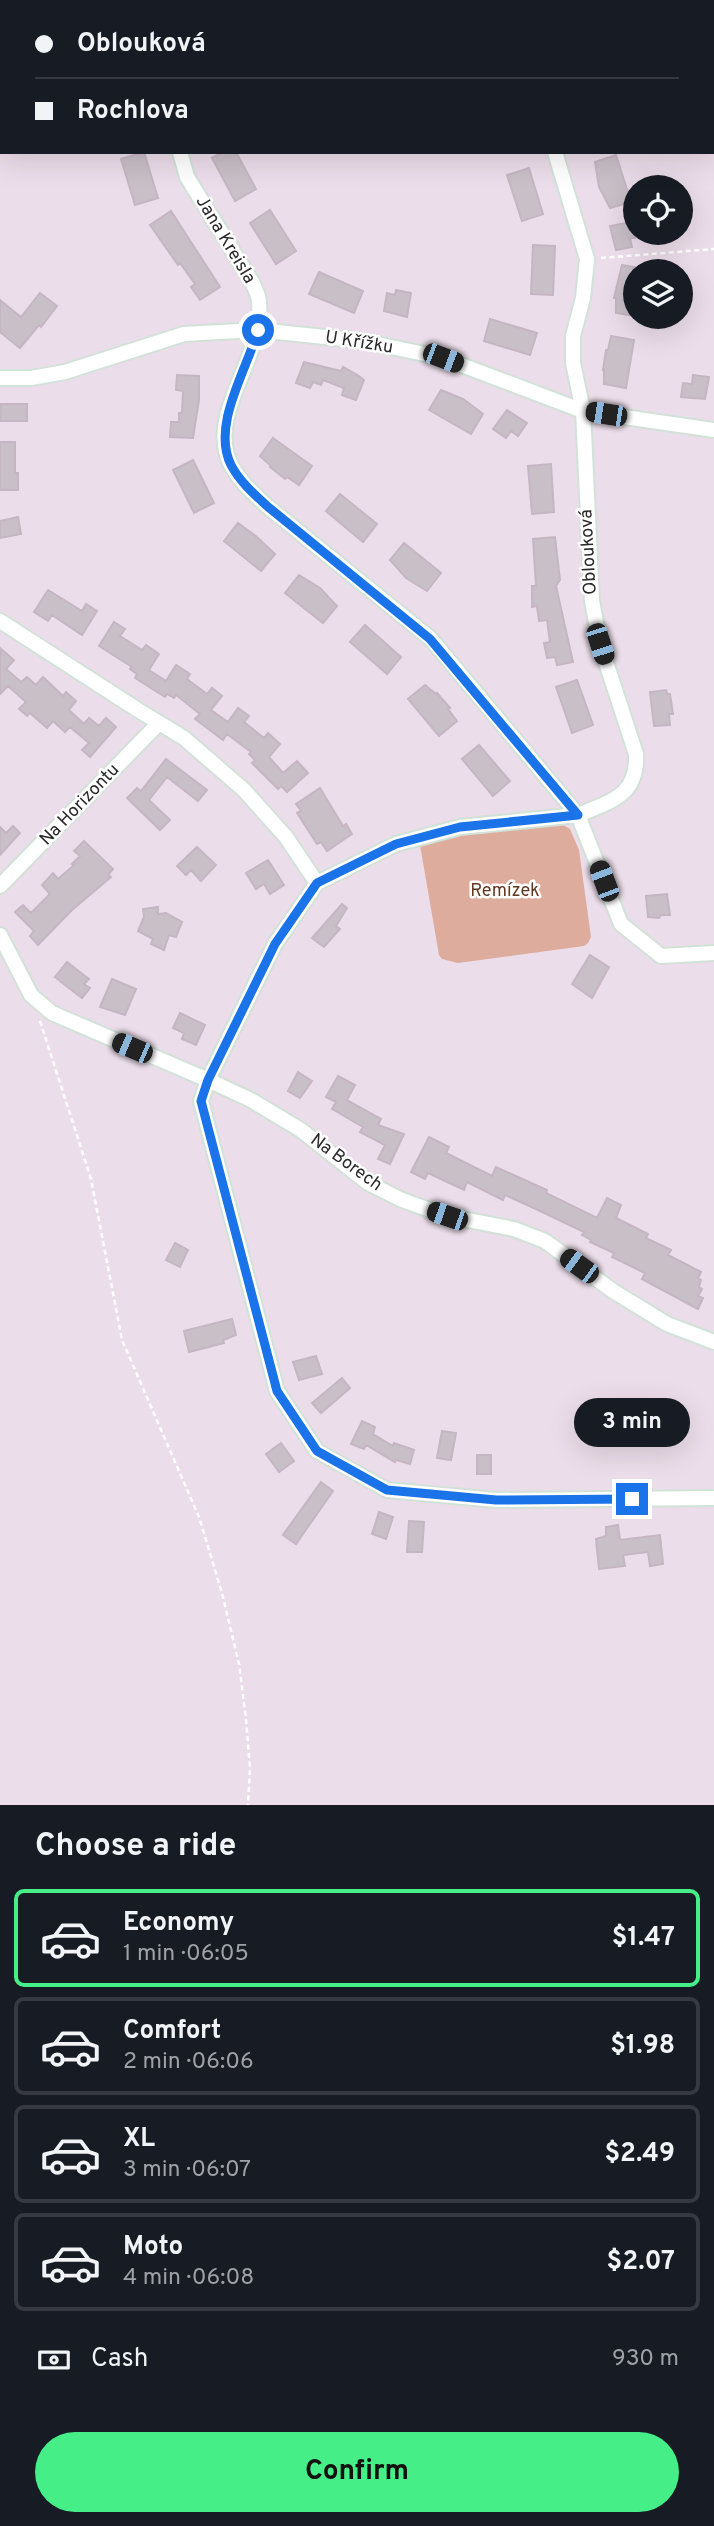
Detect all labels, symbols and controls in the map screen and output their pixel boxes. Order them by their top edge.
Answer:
text: Oblouková [77,28,206,61]
text: Rochlova [77,95,189,128]
map controls [623,175,693,329]
button: locate [623,175,693,245]
street label: Jana Kreisla [190,192,260,288]
button: layers [623,259,693,329]
route start [242,314,274,346]
street label: U Křížku [323,326,395,360]
car [420,341,467,375]
car [584,400,629,428]
street label: Oblouková [575,509,603,595]
car [584,621,617,667]
street label: Na Horizontu [35,759,125,851]
car [587,858,622,904]
park label: Remízek [470,880,540,903]
car [109,1030,156,1066]
street label: Na Borech [305,1129,387,1197]
car [424,1199,471,1233]
car [556,1245,603,1287]
callout: 3 min [574,1398,690,1446]
text: 3 min [602,1408,662,1437]
route end [616,1483,648,1515]
text: Choose a ride [35,1827,236,1867]
icon: car [39,1907,102,1970]
text: Economy [123,1907,234,1940]
text: $1.47 [612,1922,675,1955]
text: 1 min · 06:05 [123,1940,249,1969]
icon: car [39,2015,102,2078]
text: Comfort [123,2015,221,2048]
text: $1.98 [610,2030,675,2063]
text: 2 min · 06:06 [123,2048,254,2077]
icon: car [39,2123,102,2186]
text: XL [123,2123,155,2156]
text: $2.49 [604,2138,675,2171]
text: 3 min · 06:07 [123,2156,251,2185]
icon: car [39,2231,102,2294]
text: Moto [123,2231,183,2264]
text: $2.07 [607,2246,675,2279]
text: 4 min · 06:08 [123,2264,254,2293]
icon: cash [35,2341,73,2379]
text: Cash [91,2343,148,2376]
text: 930 m [612,2345,679,2374]
button: Confirm [35,2432,679,2512]

